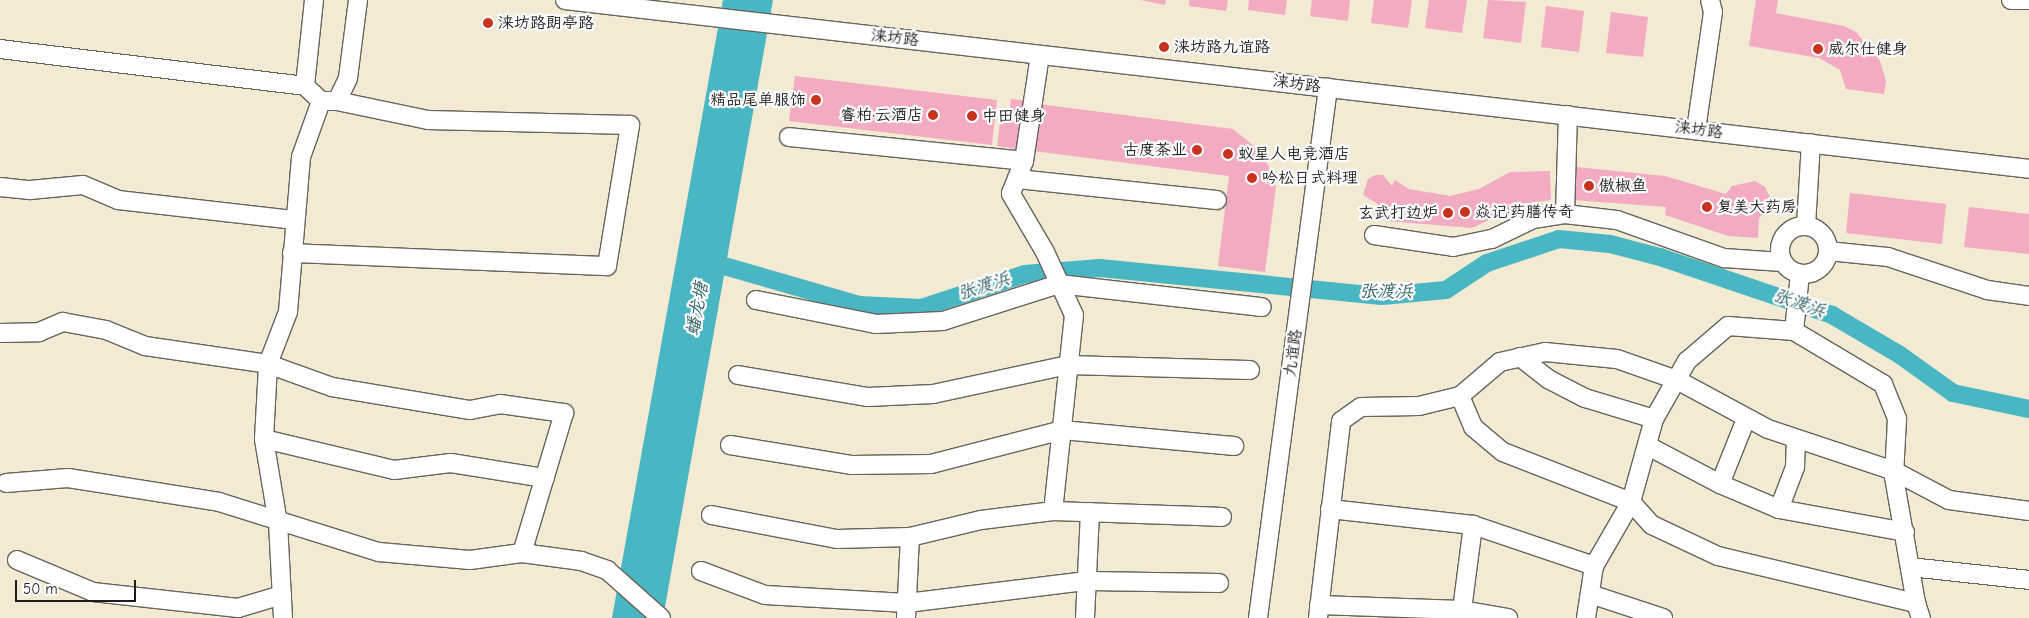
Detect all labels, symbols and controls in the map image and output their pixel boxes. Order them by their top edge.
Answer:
place label: 涞坊路朗亭路 [498,13,594,33]
marker: 涞坊路朗亭路 [482,17,494,29]
street label: 涞坊路 [870,26,920,50]
place label: 涞坊路九谊路 [1174,37,1270,57]
place label: 威尔仕健身 [1828,39,1908,59]
marker: 涞坊路九谊路 [1158,41,1170,53]
marker: 威尔仕健身 [1812,43,1824,55]
street label: 涞坊路 [1272,72,1322,96]
place label: 精品尾单服饰 [710,90,806,110]
marker: 精品尾单服饰 [810,94,822,106]
place label: 睿柏·云酒店 [840,105,923,125]
place label: 中田健身 [982,106,1046,126]
marker: 睿柏·云酒店 [927,109,939,121]
marker: 中田健身 [966,110,978,122]
street label: 涞坊路 [1674,118,1724,142]
place label: 古度茶业 [1123,140,1187,160]
marker: 古度茶业 [1191,144,1203,156]
place label: 蚁星人电竞酒店 [1238,144,1350,164]
marker: 蚁星人电竞酒店 [1222,148,1234,160]
place label: 吟松日式料理 [1262,168,1358,188]
marker: 吟松日式料理 [1246,172,1258,184]
place label: 傲椒鱼 [1599,176,1647,196]
marker: 傲椒鱼 [1583,180,1595,192]
place label: 复美大药房 [1717,197,1797,217]
marker: 复美大药房 [1701,201,1713,213]
place label: 焱记·药膳传奇 [1475,202,1574,222]
place label: 玄武打边炉 [1358,203,1438,223]
marker: 焱记·药膳传奇 [1459,206,1471,218]
marker: 玄武打边炉 [1442,207,1454,219]
water label: 张渡浜 [955,268,1013,306]
water label: 蟠龙塘 [682,280,714,338]
water label: 张渡浜 [1359,281,1413,303]
water label: 张渡浜 [1770,285,1828,323]
street label: 九谊路 [1280,328,1306,378]
scale bar [18,570,139,602]
text: 50 m [23,580,58,598]

